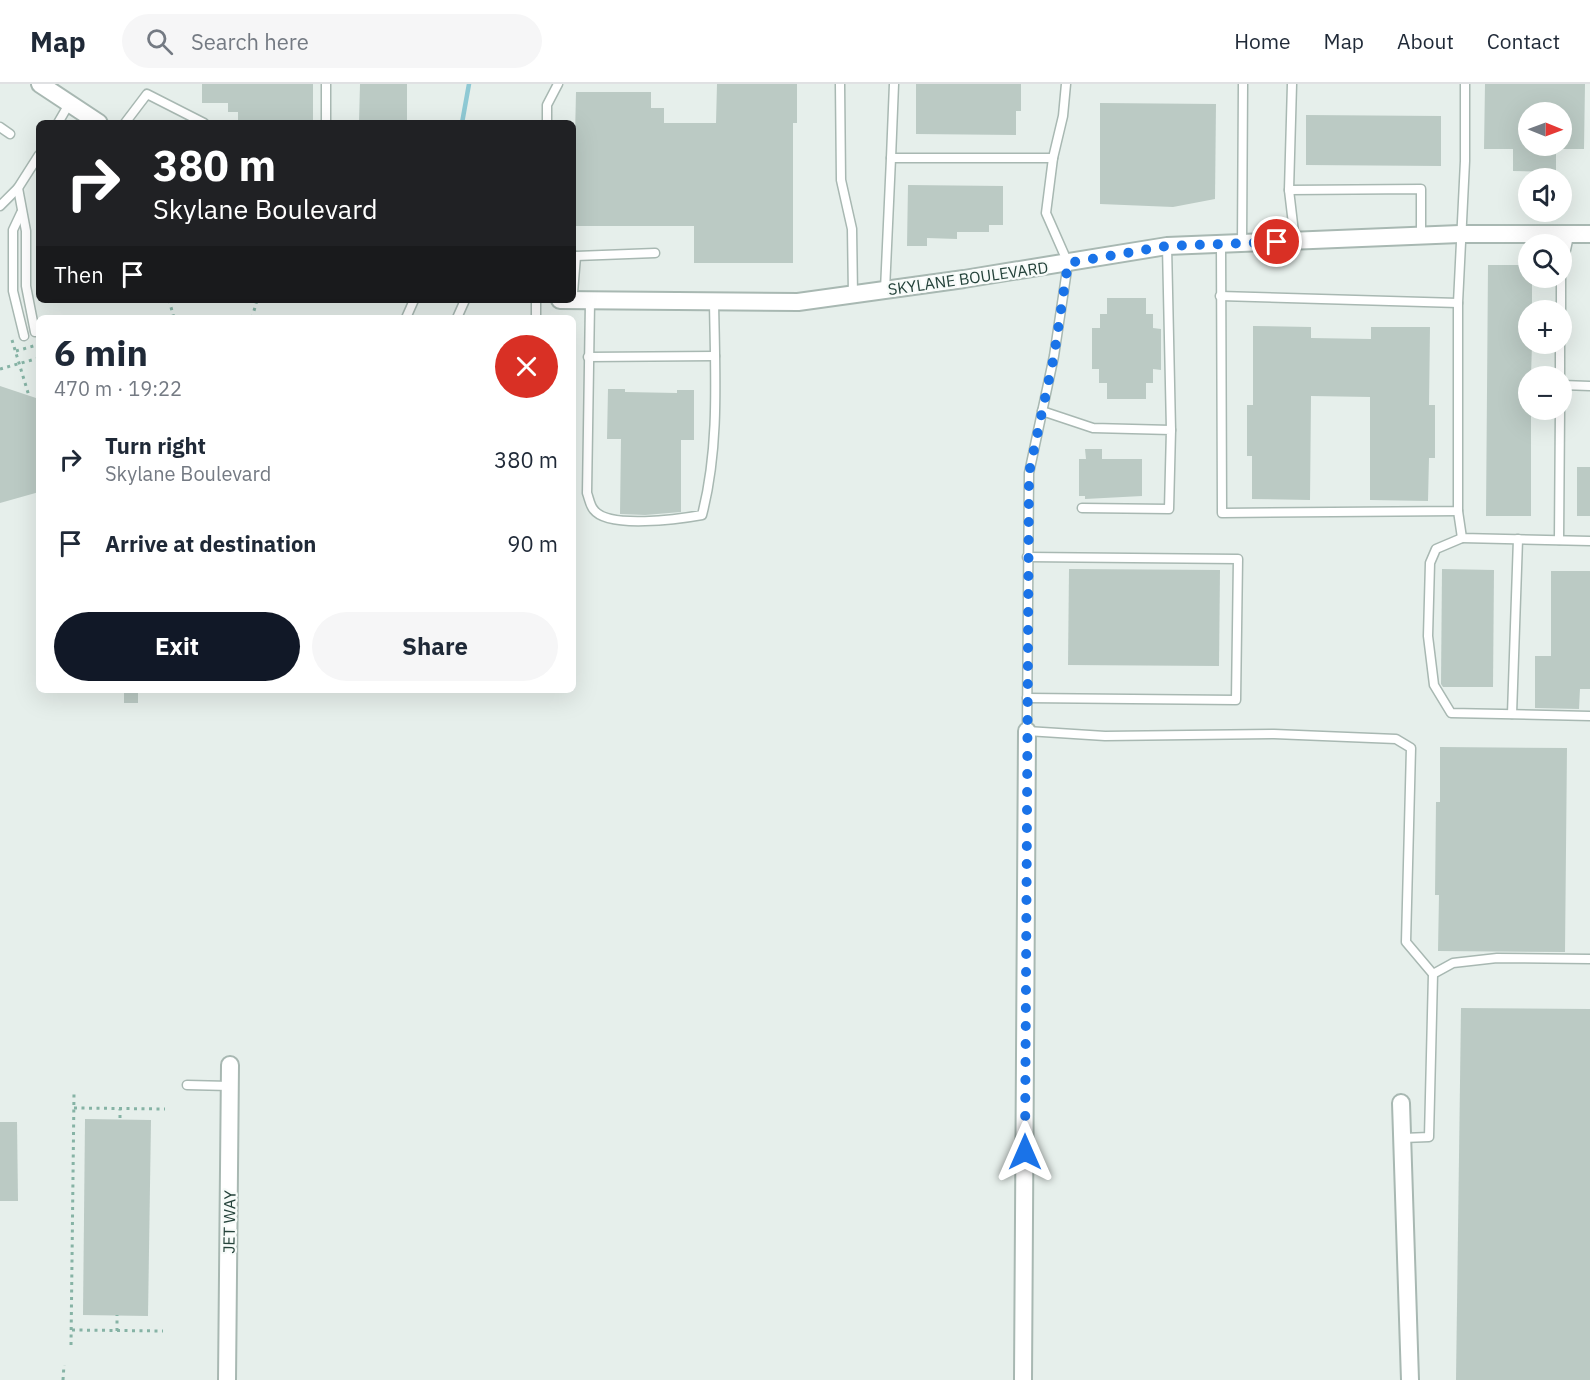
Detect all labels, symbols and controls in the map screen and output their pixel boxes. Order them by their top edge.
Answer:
search box [122,14,542,68]
text: Map [30,23,86,60]
icon: search [143,25,176,58]
text: Search here [191,27,309,56]
text: Home [1234,27,1291,55]
text: Map [1324,27,1364,55]
text: About [1397,27,1454,55]
text: Contact [1487,27,1560,55]
north arrow [1518,102,1572,156]
map controls [1518,102,1572,420]
text: 380 m [153,138,276,193]
icon: right [54,144,132,222]
button: sound [1518,168,1572,222]
text: Skylane Boulevard [153,191,378,226]
pin [1251,216,1302,267]
icon: arrive [1260,225,1293,258]
button: search [1518,234,1572,288]
street label: SKYLANE BOULEVARD [886,257,1050,299]
icon: arrive [116,258,149,291]
text: Then [54,260,104,289]
button: + [1518,300,1572,354]
text: 6 min [54,329,148,376]
button: close [495,335,558,398]
button: − [1518,366,1572,420]
text: 470 m · 19:22 [54,375,182,402]
text: Turn right [105,431,206,460]
icon: right [54,443,87,476]
text: 380 m [494,445,558,474]
text: Skylane Boulevard [105,460,271,487]
icon: arrive [54,527,87,560]
text: Arrive at destination [105,529,316,558]
text: 90 m [507,529,558,558]
button: Exit [54,612,300,681]
button: Share [312,612,558,681]
position arrow [993,1120,1057,1184]
street label: JET WAY [218,1190,240,1254]

